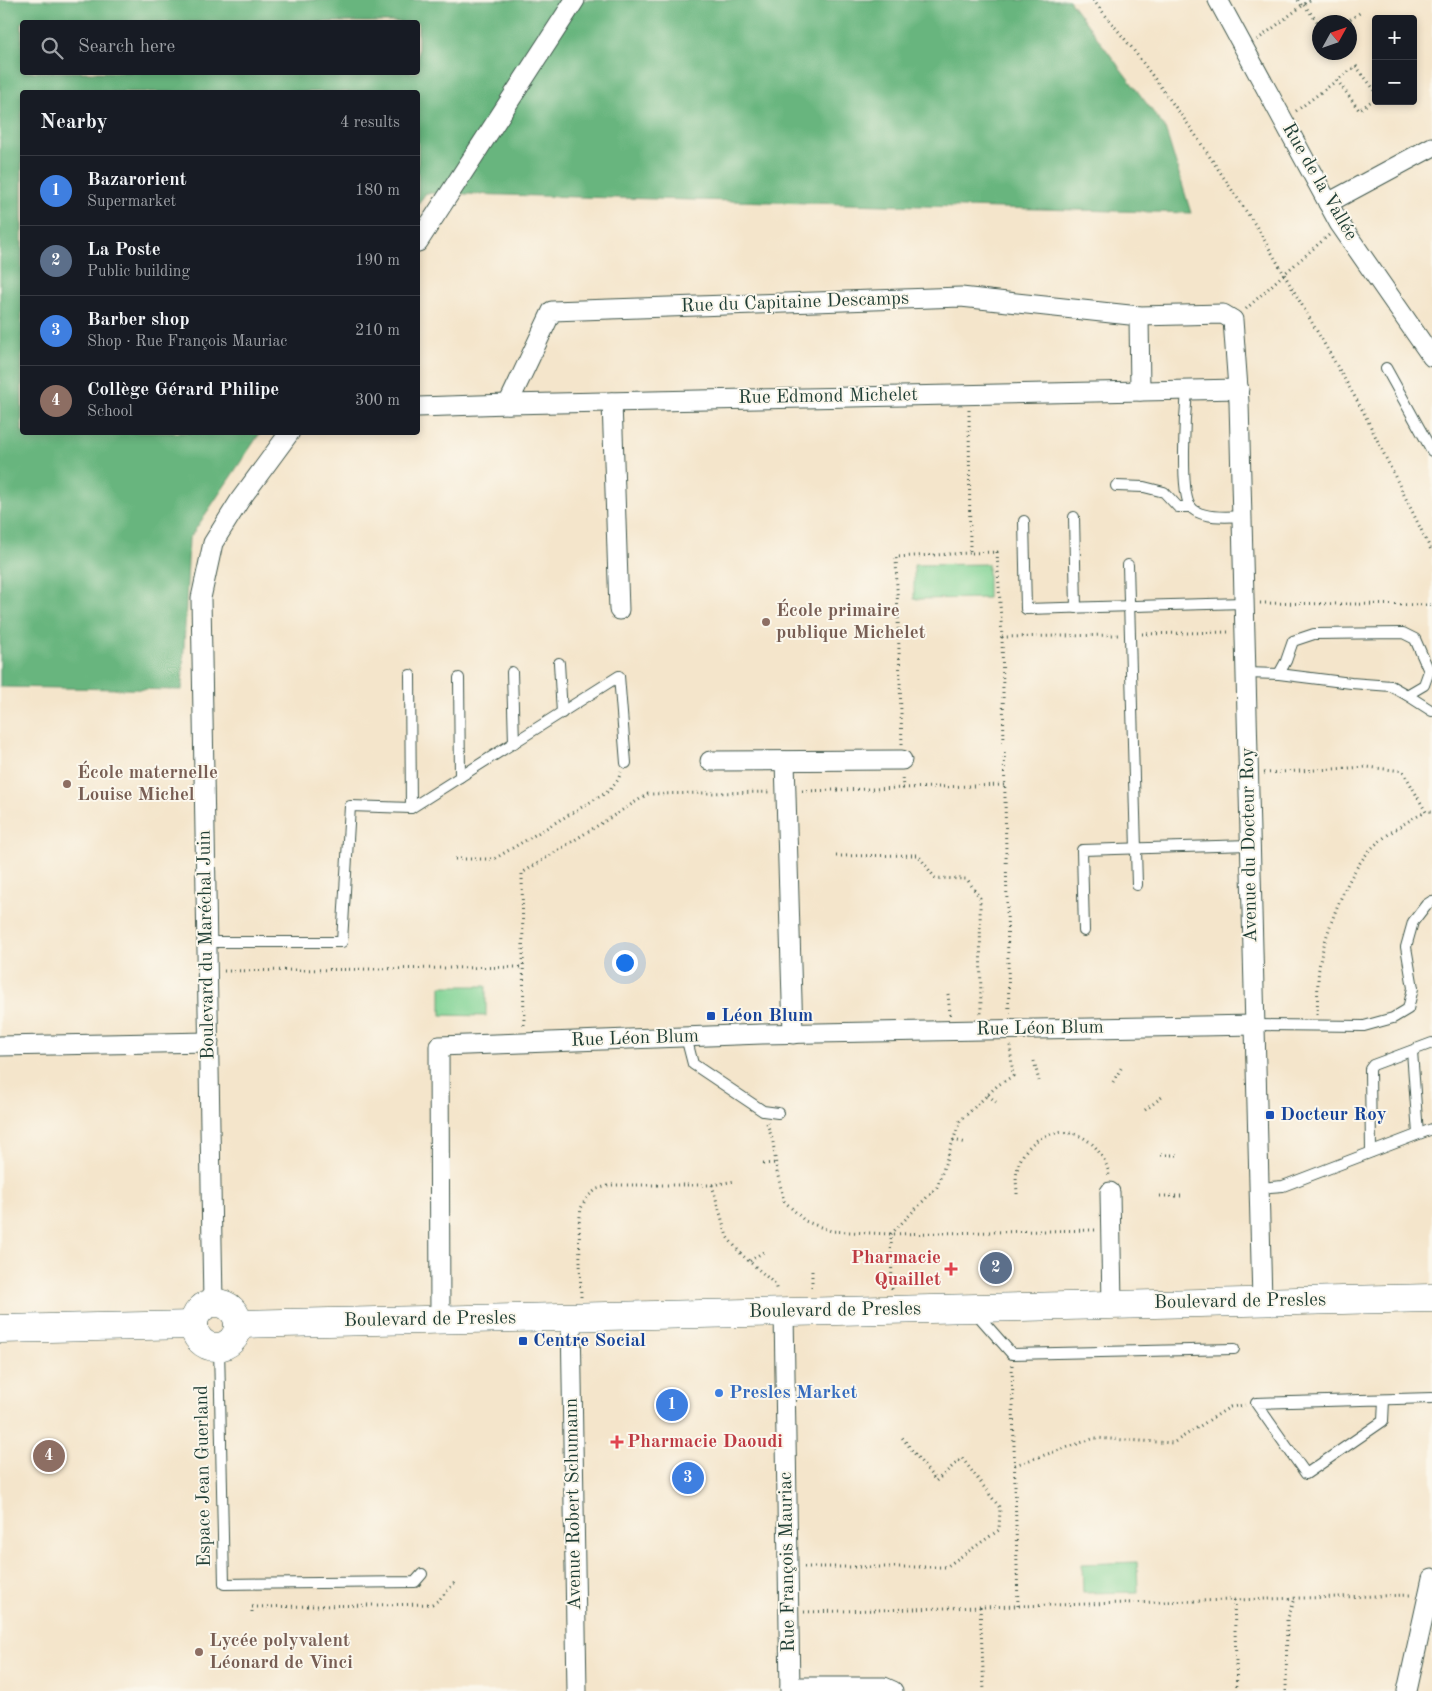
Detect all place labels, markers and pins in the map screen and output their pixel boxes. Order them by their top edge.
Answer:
place label: École primaire publique Michelet [776,598,926,643]
marker: École primaire publique Michelet [760,616,772,628]
place label: École maternelle Louise Michel [77,760,218,805]
marker: École maternelle Louise Michel [61,778,73,790]
place label: Léon Blum [721,1007,813,1026]
marker: Léon Blum [705,1010,717,1022]
place label: Docteur Roy [1280,1106,1387,1125]
marker: Docteur Roy [1264,1109,1276,1121]
place label: Pharmacie Quaillet [851,1249,941,1290]
pin: 2 [980,1249,1012,1287]
marker: Pharmacie Quaillet [945,1263,957,1275]
place label: Centre Social [533,1332,646,1351]
marker: Centre Social [517,1335,529,1347]
place label: Presles Market [729,1384,857,1403]
pin: 1 [656,1386,688,1424]
marker: Presles Market [713,1387,725,1399]
place label: Pharmacie Daoudi [627,1433,783,1452]
marker: Pharmacie Daoudi [611,1436,623,1448]
pin: 4 [33,1437,65,1475]
pin: 3 [672,1459,704,1497]
place label: Lycée polyvalent Léonard de Vinci [209,1632,353,1673]
marker: Lycée polyvalent Léonard de Vinci [193,1646,205,1658]

